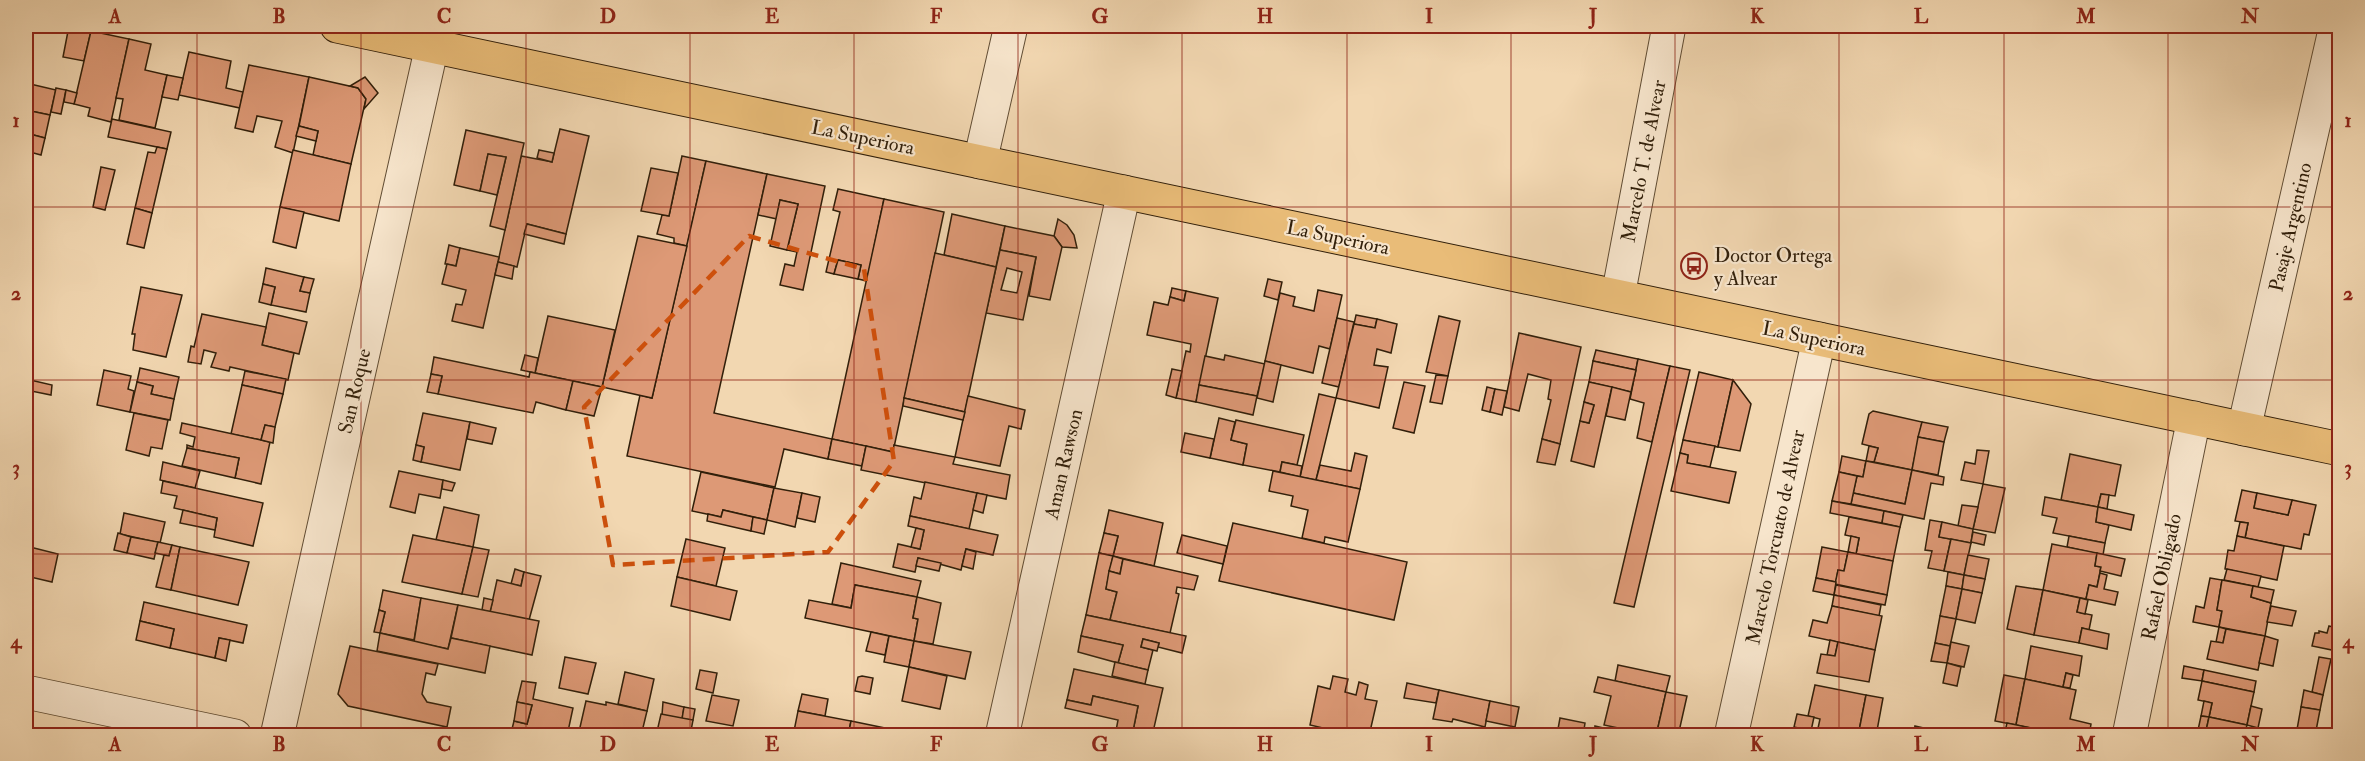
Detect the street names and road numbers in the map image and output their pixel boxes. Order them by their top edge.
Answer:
street label: Marcelo T. de Alvear [1616,77,1672,244]
street label: La Superiora [809,114,917,162]
street label: Pasaje Argentino [2263,160,2318,294]
street label: La Superiora [1284,214,1392,262]
street label: La Superiora [1760,315,1868,363]
street label: San Roque [333,346,376,436]
street label: Aman Rawson [1038,407,1088,523]
street label: Marcelo Torcuato de Alvear [1741,427,1811,647]
street label: Rafael Obligado [2136,511,2187,643]

